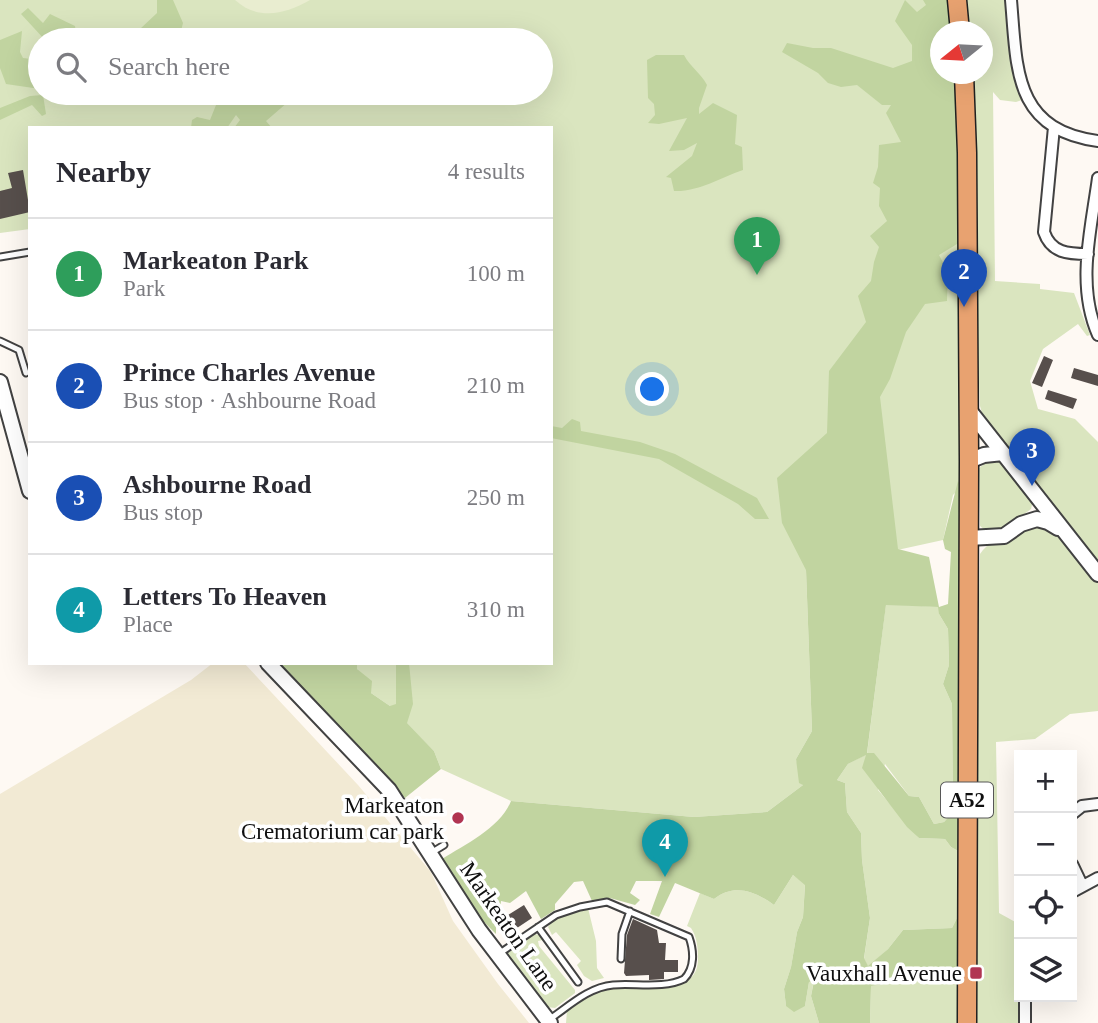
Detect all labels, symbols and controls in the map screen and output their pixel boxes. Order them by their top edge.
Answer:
north arrow [930,21,993,84]
search box [28,28,553,105]
icon: search [52,48,90,86]
text: Search here [108,52,230,81]
text: Nearby [56,155,151,188]
text: 4 results [448,159,525,184]
pin: 1 [734,217,780,275]
text: Markeaton Park [123,246,309,275]
pin: 2 [941,249,987,307]
text: 1 [73,261,85,286]
text: 100 m [467,261,525,286]
text: Park [123,276,165,301]
text: Prince Charles Avenue [123,358,375,387]
your location [635,372,669,406]
text: 2 [73,373,85,398]
text: 210 m [467,373,525,398]
text: Bus stop · Ashbourne Road [123,388,376,413]
pin: 3 [1009,428,1055,486]
text: Ashbourne Road [123,470,312,499]
text: 3 [73,485,85,510]
text: 250 m [467,485,525,510]
text: Bus stop [123,500,203,525]
text: Letters To Heaven [123,582,327,611]
text: 4 [73,597,85,622]
text: 310 m [467,597,525,622]
text: Place [123,612,173,637]
map controls [1014,750,1077,1002]
button: + [1014,750,1077,813]
road number: A52 [941,782,993,818]
place label: Markeaton Crematorium car park [241,793,444,844]
marker: Markeaton Crematorium car park [450,810,466,826]
button: − [1014,813,1077,876]
pin: 4 [642,819,688,877]
street label: Markeaton Lane [455,857,562,995]
button: locate [1014,876,1077,939]
button: layers [1014,939,1077,1002]
place label: Vauxhall Avenue [806,961,962,986]
marker: Vauxhall Avenue [968,965,984,981]

